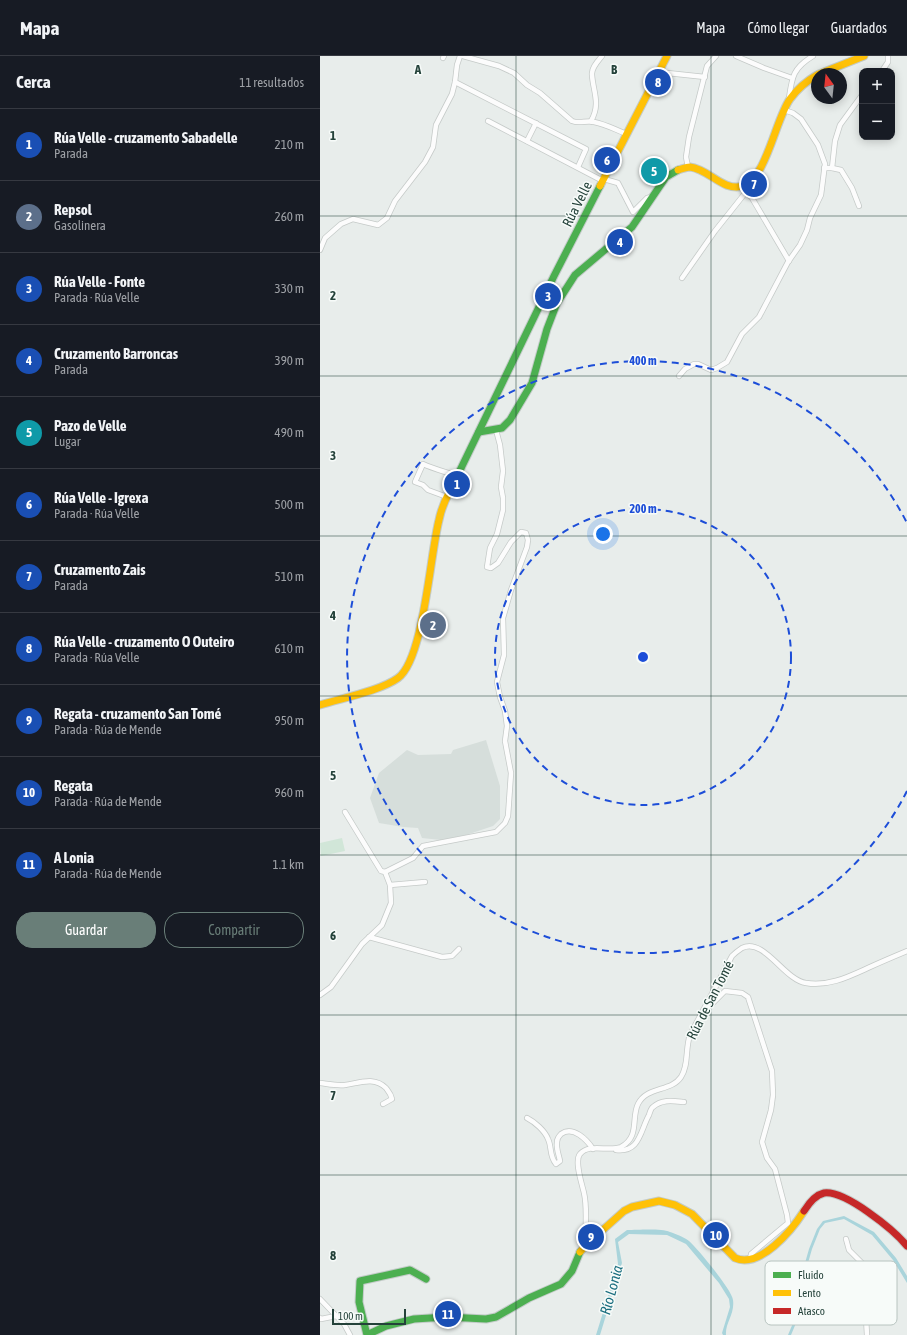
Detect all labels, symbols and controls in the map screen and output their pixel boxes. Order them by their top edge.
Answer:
text: Mapa [20,17,59,39]
text: Mapa [696,20,725,36]
text: Cómo llegar [747,20,809,36]
text: Guardados [831,20,887,36]
text: A [414,62,422,77]
text: B [611,62,618,77]
pin: 8 [645,67,671,97]
north arrow [811,68,847,104]
map controls [859,68,895,140]
button: + [859,68,895,104]
text: Cerca [16,72,51,92]
text: 11 resultados [239,75,304,90]
button: − [859,104,895,140]
text: 1 [330,128,336,143]
text: Rúa Velle - cruzamento Sabadelle [54,129,238,146]
text: 1 [26,137,32,152]
text: 210 m [275,137,304,152]
pin: 6 [594,145,620,175]
text: Parada [54,146,88,161]
pin: 5 [641,156,667,186]
pin: 7 [741,169,767,199]
street label: Rúa Velle [559,179,595,229]
text: Repsol [54,201,92,218]
text: 2 [26,209,32,224]
text: 260 m [275,209,304,224]
text: Gasolinera [54,218,106,233]
pin: 4 [607,227,633,257]
text: Rúa Velle - Fonte [54,273,145,290]
text: 3 [26,281,32,296]
text: 330 m [275,281,304,296]
pin: 3 [535,281,561,311]
text: 2 [330,288,336,303]
text: Parada · Rúa Velle [54,290,139,305]
text: Cruzamento Barroncas [54,345,178,362]
text: 4 [26,353,32,368]
text: 390 m [275,353,304,368]
text: 400 m [628,354,657,368]
text: Parada [54,362,88,377]
text: Pazo de Velle [54,417,127,434]
text: 5 [26,425,32,440]
text: 490 m [275,425,304,440]
text: Lugar [54,434,81,449]
text: 3 [330,448,336,463]
pin: 1 [444,469,470,499]
text: Rúa Velle - Igrexa [54,489,148,506]
text: 6 [26,497,32,512]
text: 500 m [275,497,304,512]
text: 200 m [629,502,657,516]
text: Parada · Rúa Velle [54,506,139,521]
your location [593,524,613,544]
text: Cruzamento Zais [54,561,145,578]
text: 7 [26,569,32,584]
text: 510 m [275,569,304,584]
text: Parada [54,578,88,593]
text: 4 [329,608,336,623]
pin: 2 [420,610,446,640]
text: Rúa Velle - cruzamento O Outeiro [54,633,234,650]
text: 8 [26,641,32,656]
text: 610 m [275,641,304,656]
text: Parada · Rúa Velle [54,650,139,665]
centre of rings [636,650,650,664]
text: Regata - cruzamento San Tomé [54,705,221,722]
text: 9 [26,713,32,728]
text: 950 m [275,713,304,728]
text: Parada · Rúa de Mende [54,722,162,737]
text: 5 [330,768,336,783]
text: Regata [54,777,93,794]
text: 10 [23,785,35,800]
text: 960 m [275,785,304,800]
text: Parada · Rúa de Mende [54,794,162,809]
text: A Lonia [54,849,94,866]
text: 11 [23,857,35,872]
text: 1.1 km [273,857,304,872]
text: Parada · Rúa de Mende [54,866,162,881]
button: Guardar [16,912,156,948]
button: Compartir [164,912,304,948]
text: 6 [330,928,336,943]
street label: Rúa de San Tomé [683,958,737,1042]
text: 7 [330,1088,336,1103]
pin: 10 [703,1220,729,1250]
pin: 9 [578,1222,604,1252]
text: 8 [330,1248,336,1263]
legend [765,1261,897,1325]
water label: Río Lonia [596,1263,626,1317]
text: Fluido [798,1269,824,1281]
text: Lento [798,1287,821,1299]
pin: 11 [435,1299,461,1329]
text: Atasco [798,1305,825,1317]
scale bar [332,1307,406,1326]
text: 100 m [338,1310,363,1322]

